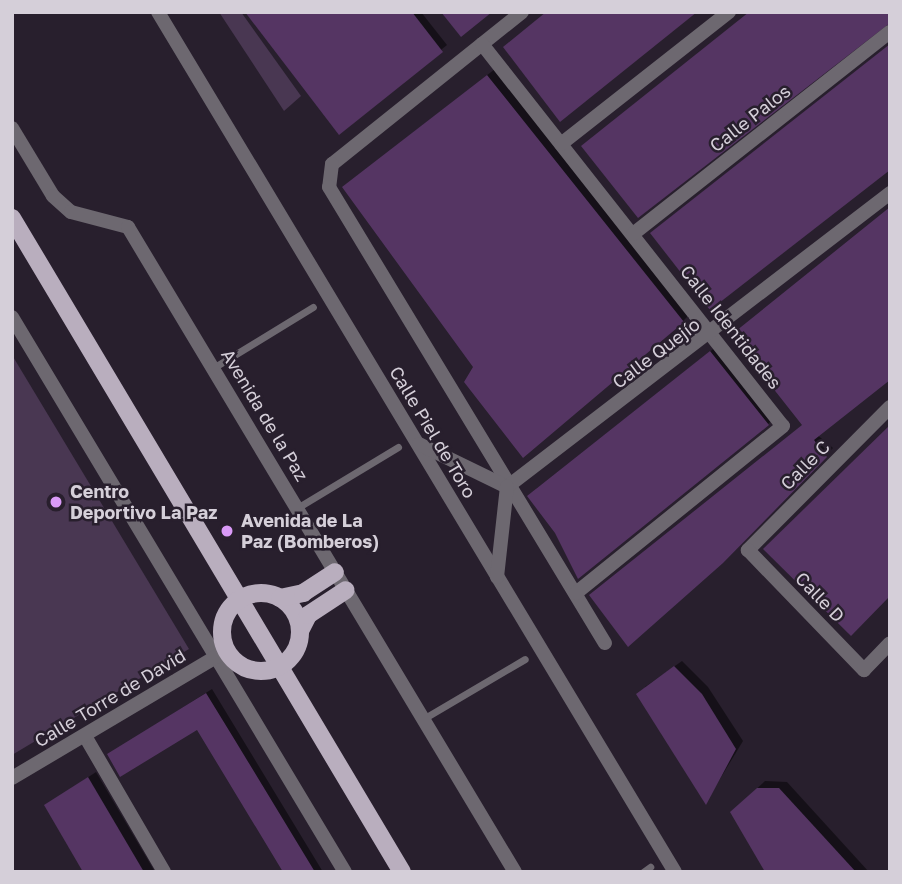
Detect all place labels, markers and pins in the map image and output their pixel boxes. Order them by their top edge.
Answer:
place label: Centro Deportivo La Paz [70,481,217,524]
marker: Centro Deportivo La Paz [48,494,64,510]
place label: Avenida de La Paz (Bomberos) [241,510,379,552]
marker: Avenida de La Paz (Bomberos) [219,523,235,539]

